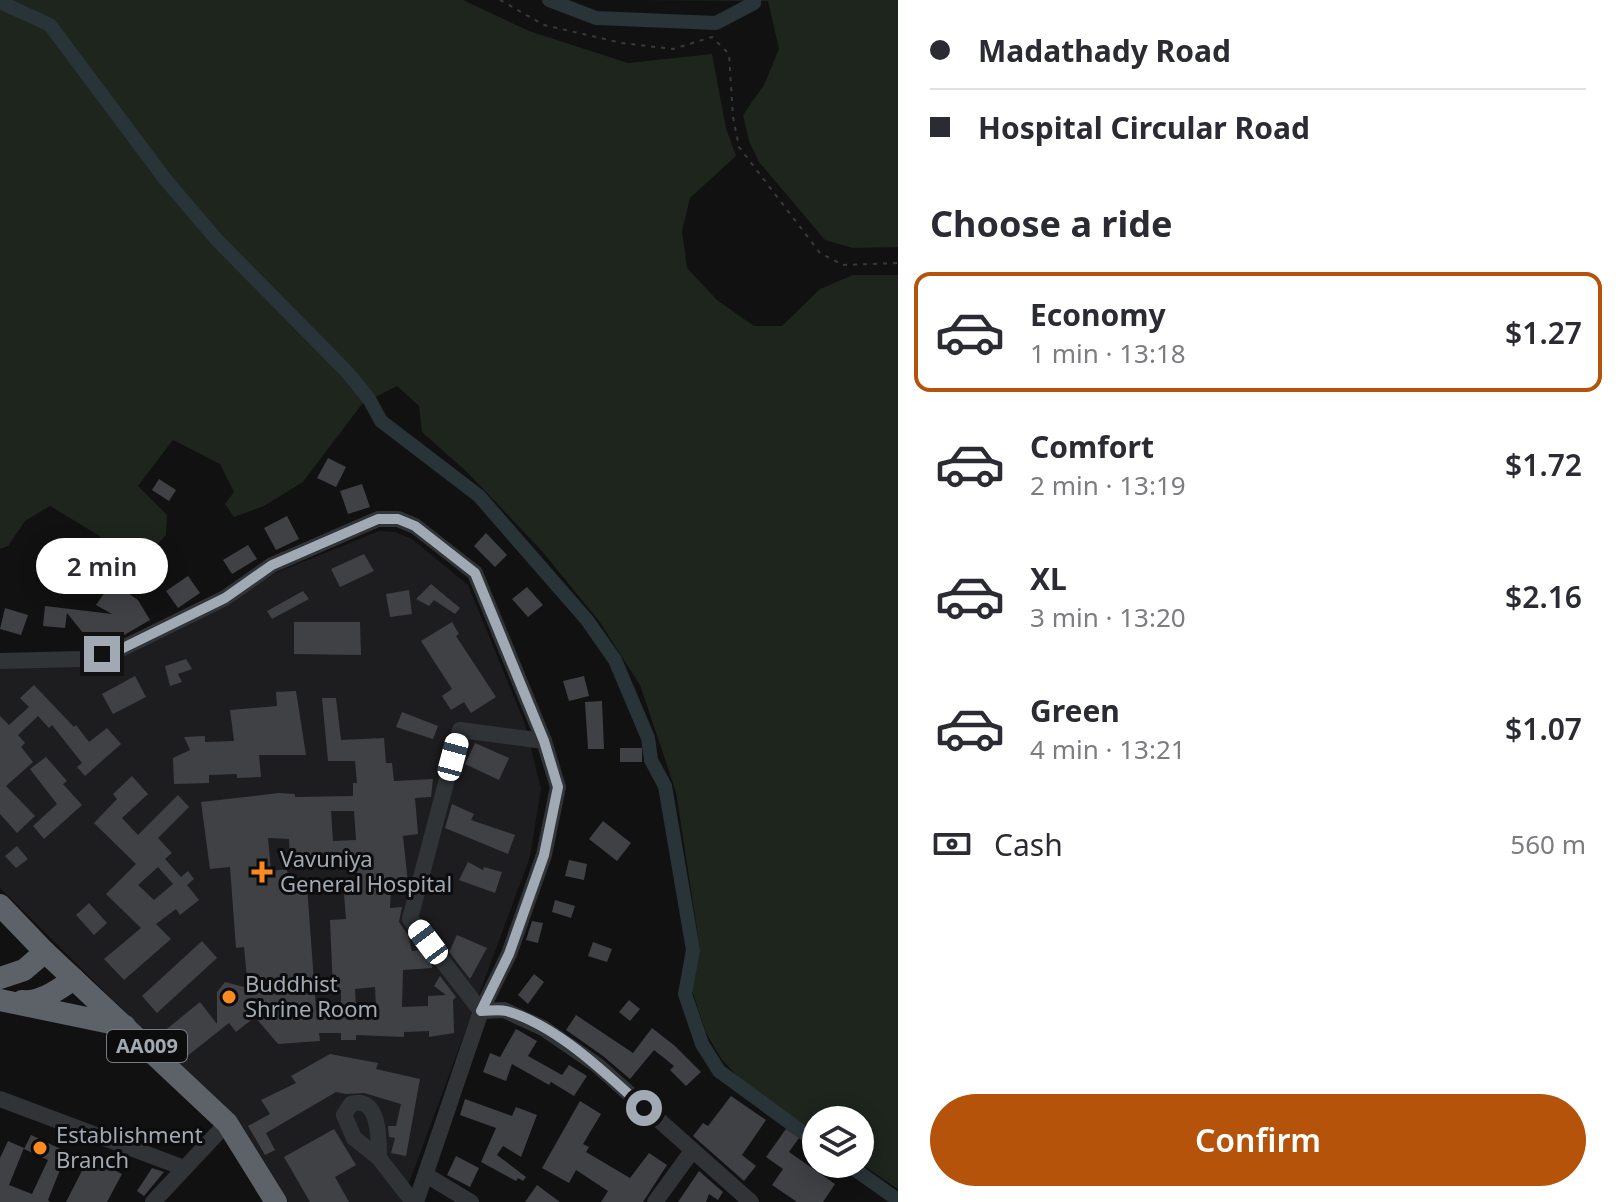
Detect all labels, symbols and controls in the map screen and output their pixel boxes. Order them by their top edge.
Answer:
text: Madathady Road [978,30,1231,71]
text: Hospital Circular Road [978,107,1310,148]
text: Choose a ride [930,199,1172,248]
text: Economy [1030,294,1166,335]
icon: car [934,296,1006,368]
text: $1.27 [1505,312,1582,353]
text: 1 min · 13:18 [1030,335,1186,371]
text: Comfort [1030,426,1154,467]
icon: car [934,428,1006,500]
text: $1.72 [1505,444,1582,485]
text: 2 min · 13:19 [1030,467,1186,503]
callout: 2 min [36,538,168,594]
text: 2 min [67,548,137,584]
text: XL [1030,558,1067,599]
icon: car [934,560,1006,632]
text: $2.16 [1505,576,1582,617]
text: 3 min · 13:20 [1030,599,1186,635]
route end [84,636,120,672]
text: Green [1030,690,1120,731]
icon: car [934,692,1006,764]
text: $1.07 [1505,708,1582,749]
car [435,731,471,783]
text: 4 min · 13:21 [1030,731,1186,767]
icon: cash [930,822,974,866]
text: Cash [994,824,1063,865]
text: 560 m [1510,826,1586,862]
place label: Vavuniya General Hospital [280,843,452,898]
marker: Vavuniya General Hospital [251,861,273,883]
car [404,916,452,968]
place label: Buddhist Shrine Room [245,968,378,1023]
marker: Buddhist Shrine Room [220,988,238,1006]
road number: AA009 [107,1030,187,1062]
route start [626,1090,662,1126]
button: Confirm [930,1094,1586,1186]
map controls [802,1106,874,1178]
button: layers [802,1106,874,1178]
place label: Establishment Branch [56,1119,203,1174]
marker: Establishment Branch [31,1139,49,1157]

